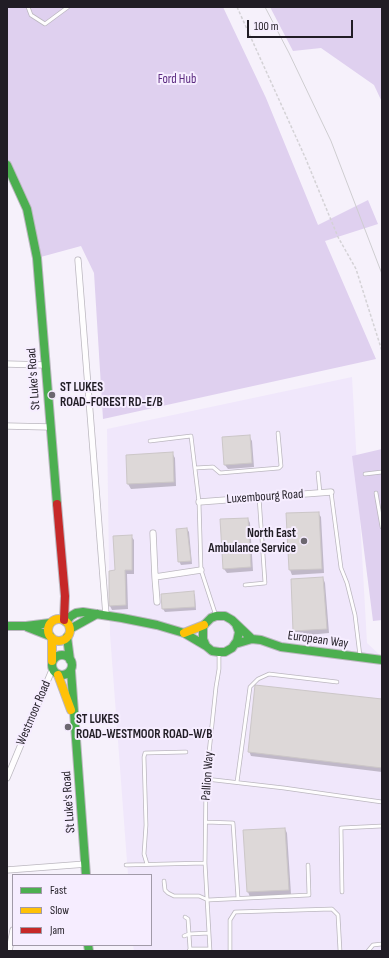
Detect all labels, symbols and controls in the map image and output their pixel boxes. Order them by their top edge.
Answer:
scale bar [249,12,355,38]
text: 100 m [254,19,279,34]
park label: Ford Hub [158,72,196,88]
street label: St Luke's Road [24,347,44,411]
place label: ST LUKES ROAD-FOREST RD-E/B [60,380,163,411]
marker: ST LUKES ROAD-FOREST RD-E/B [47,390,57,400]
street label: Luxembourg Road [226,487,304,507]
place label: North East Ambulance Service [208,526,296,557]
marker: North East Ambulance Service [299,536,309,546]
street label: European Way [287,628,349,652]
street label: Westmoor Road [13,678,55,748]
place label: ST LUKES ROAD-WESTMOOR ROAD-W/B [76,712,212,743]
marker: ST LUKES ROAD-WESTMOOR ROAD-W/B [63,722,73,732]
street label: Pallion Way [199,751,217,801]
street label: St Luke's Road [59,770,79,834]
legend [12,874,152,946]
text: Fast [50,883,67,898]
text: Slow [50,903,69,918]
text: Jam [50,923,65,938]

